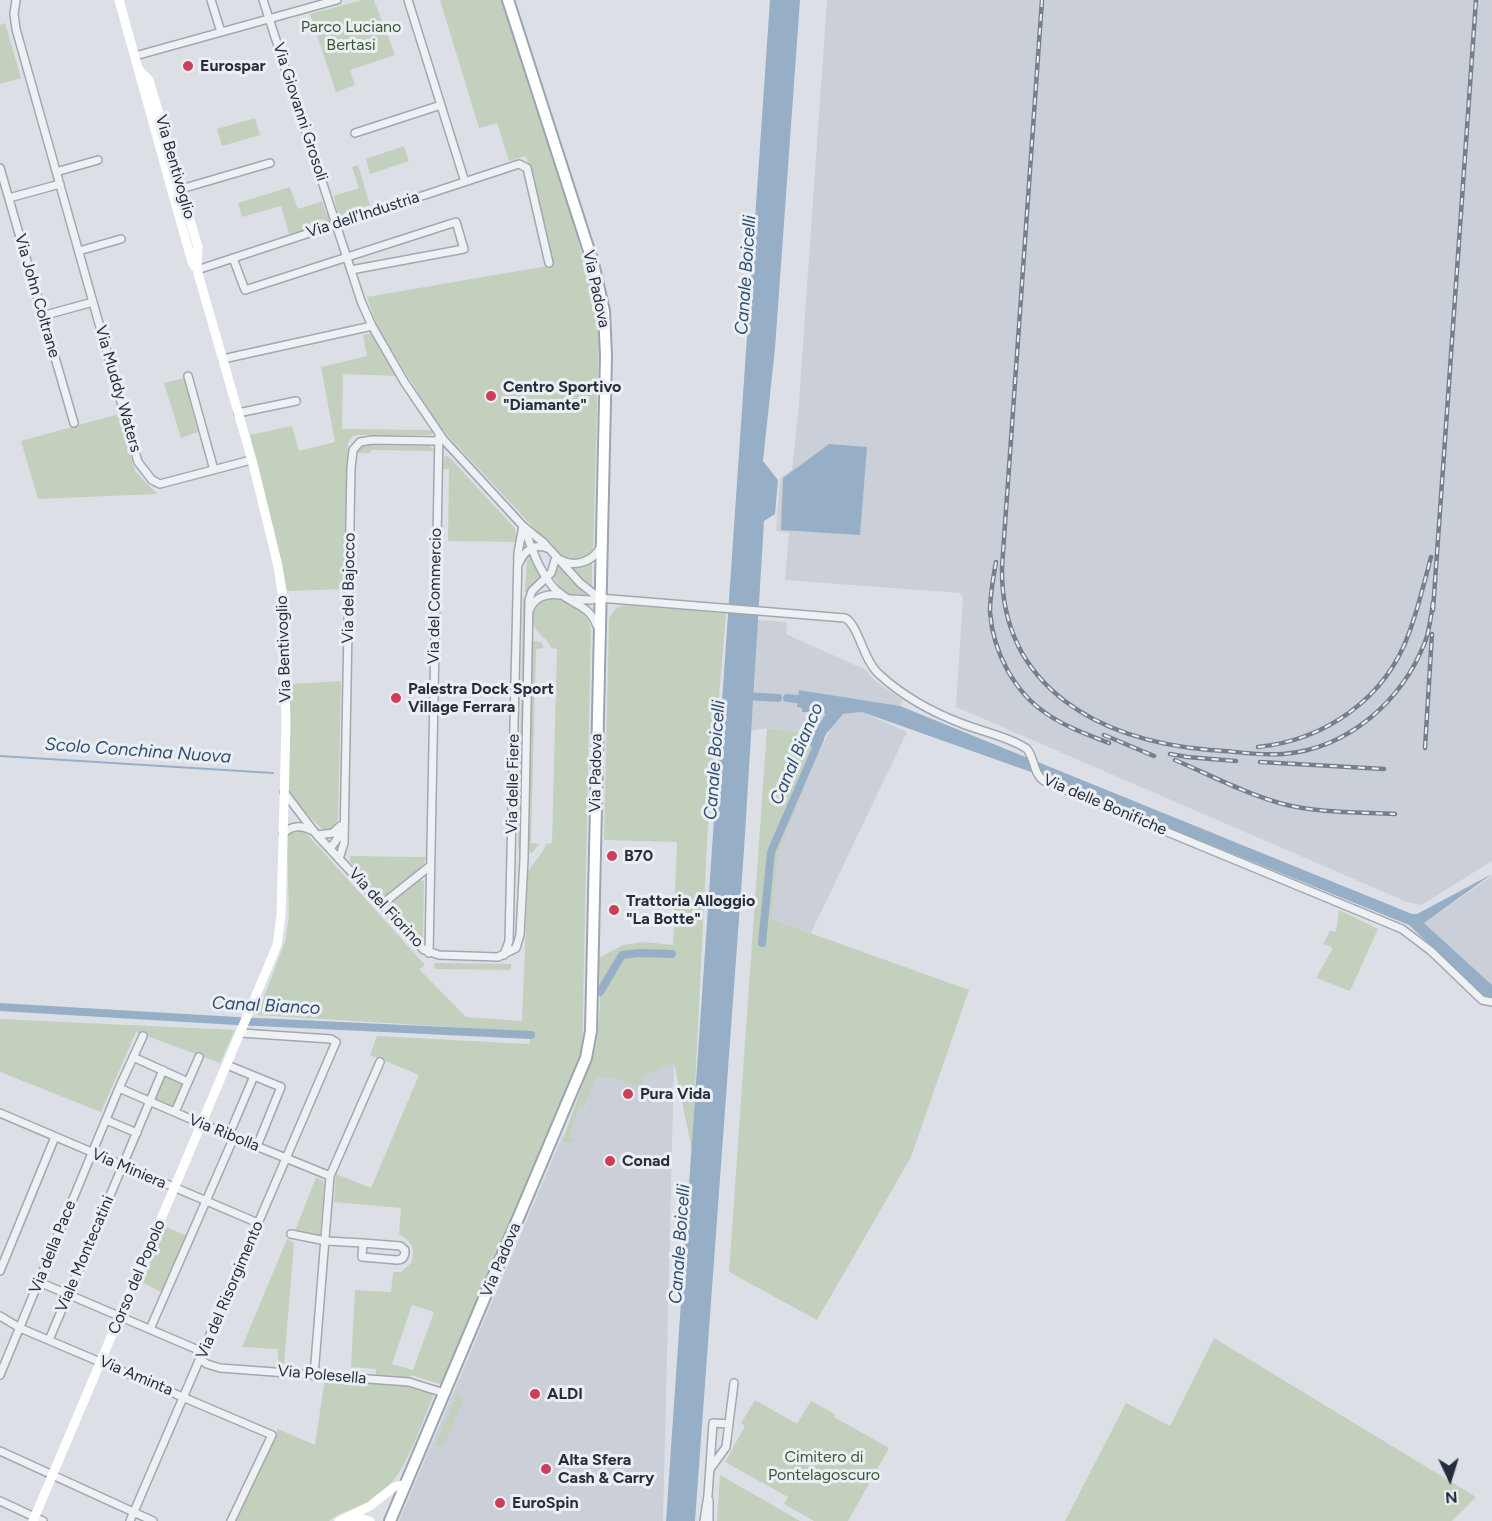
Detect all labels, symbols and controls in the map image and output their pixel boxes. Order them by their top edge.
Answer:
park label: Parco Luciano Bertasi [301,17,401,55]
street label: Via Giovanni Grosoli [269,40,331,184]
place label: Eurospar [200,56,266,76]
marker: Eurospar [181,59,195,73]
street label: Via Bentivoglio [151,113,199,221]
street label: Via dell'Industria [304,188,422,242]
water label: Canale Boicelli [731,214,761,336]
street label: Via John Coltrane [10,232,64,360]
street label: Via Padova [578,248,614,330]
street label: Via Muddy Waters [91,323,145,455]
place label: Centro Sportivo "Diamante" [503,377,621,415]
marker: Centro Sportivo "Diamante" [484,389,498,403]
street label: Via del Commercio [424,528,446,664]
street label: Via del Bajocco [338,533,360,643]
street label: Via Bentivoglio [273,595,295,703]
place label: Palestra Dock Sport Village Ferrara [408,679,554,717]
marker: Palestra Dock Sport Village Ferrara [389,691,403,705]
water label: Canale Boicelli [700,699,730,821]
water label: Canal Bianco [766,700,828,808]
street label: Via Padova [586,733,606,813]
water label: Scolo Conchina Nuova [44,734,232,768]
street label: Via delle Fiere [503,734,523,834]
street label: Via delle Bonifiche [1040,770,1170,840]
place label: B70 [624,846,653,866]
marker: B70 [605,849,619,863]
street label: Via del Fiorino [344,864,428,952]
place label: Trattoria Alloggio "La Botte" [626,891,755,929]
marker: Trattoria Alloggio "La Botte" [607,903,621,917]
water label: Canal Bianco [211,992,321,1020]
place label: Pura Vida [640,1084,711,1104]
marker: Pura Vida [621,1087,635,1101]
street label: Via Ribolla [186,1110,262,1156]
street label: Via Miniera [89,1145,169,1193]
place label: Conad [622,1151,670,1171]
marker: Conad [603,1154,617,1168]
water label: Canale Boicelli [665,1183,695,1305]
street label: Viale Montecatini [52,1193,118,1315]
street label: Via della Pace [26,1198,80,1296]
street label: Corso del Popolo [104,1217,170,1337]
street label: Via del Risorgimento [192,1218,268,1362]
street label: Via Padova [477,1220,525,1300]
street label: Via Aminta [96,1352,176,1400]
street label: Via Polesella [277,1362,367,1388]
place label: ALDI [547,1384,583,1404]
marker: ALDI [528,1387,542,1401]
park label: Cimitero di Pontelagoscuro [768,1447,880,1485]
north arrow [1420,1449,1480,1509]
place label: Alta Sfera Cash & Carry [558,1450,654,1488]
marker: Alta Sfera Cash & Carry [539,1462,553,1476]
text: N [1444,1488,1458,1507]
place label: EuroSpin [512,1493,578,1513]
marker: EuroSpin [493,1496,507,1510]

